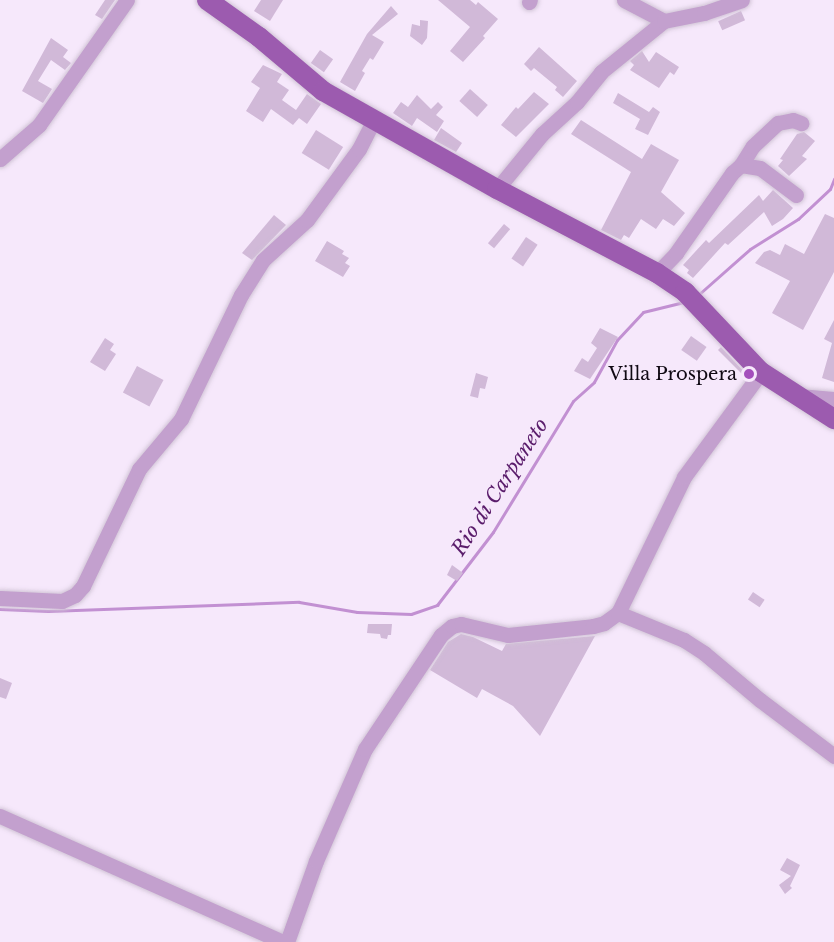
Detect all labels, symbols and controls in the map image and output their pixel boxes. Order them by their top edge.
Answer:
place label: Villa Prospera [608,363,737,385]
marker: Villa Prospera [742,367,756,381]
water label: Rio di Carpaneto [447,414,553,560]

